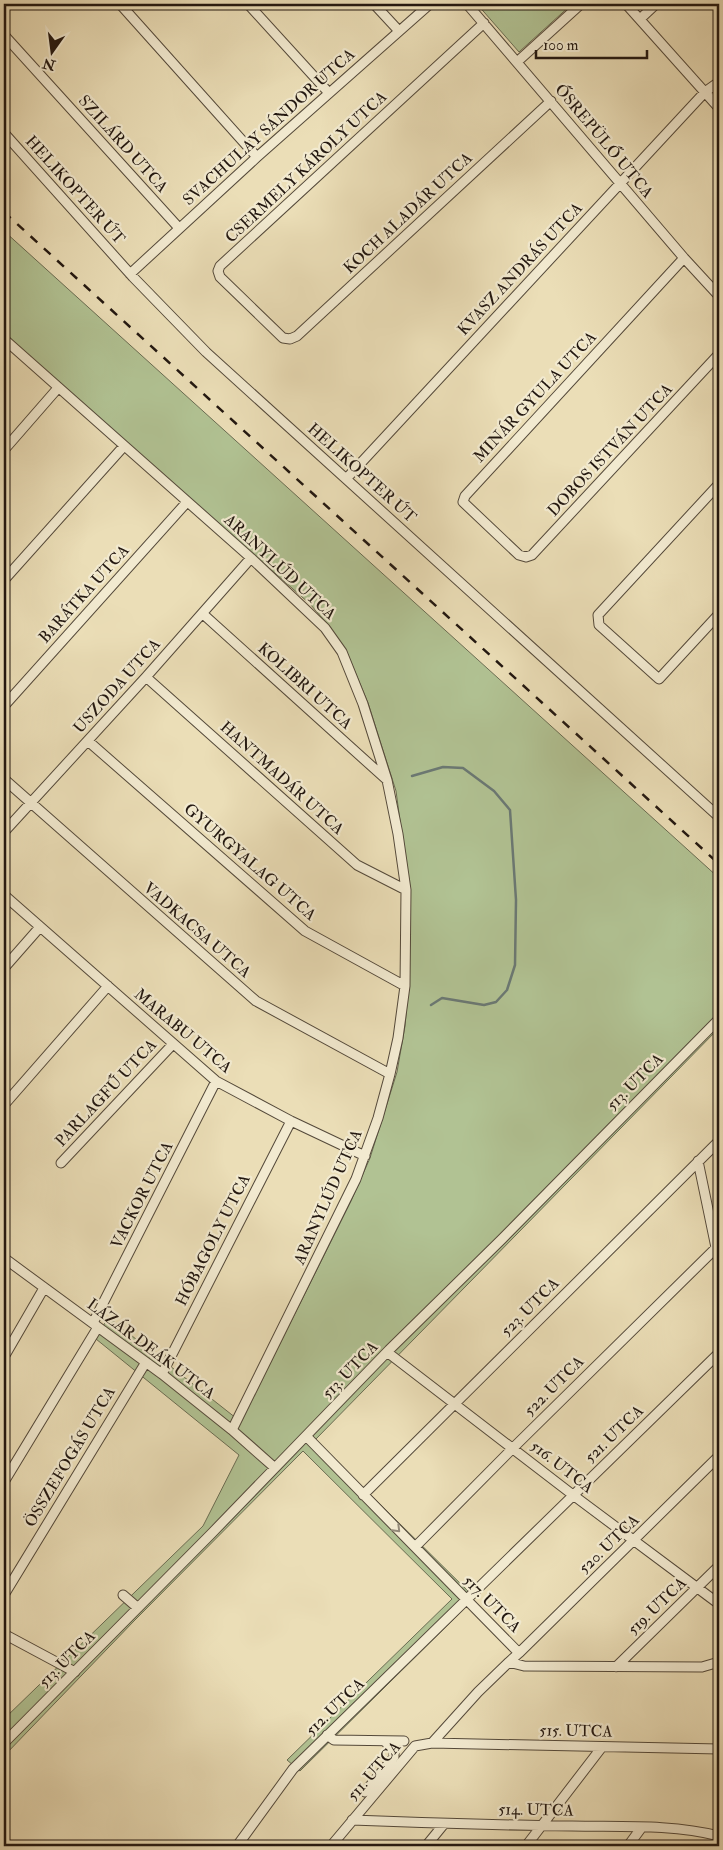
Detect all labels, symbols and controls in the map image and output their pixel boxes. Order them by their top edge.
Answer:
north arrow [28,28,78,78]
scale bar [536,28,647,60]
text: 100 m [543,36,579,55]
street label: SVACHULAY SÁNDOR UTCA [178,44,359,210]
text: N [40,54,58,74]
street label: ŐSREPÜLŐ UTCA [550,79,658,202]
street label: CSERMELY KÁROLY UTCA [220,86,391,247]
street label: SZILÁRD UTCA [74,90,173,197]
street label: HELIKOPTER ÚT [21,131,130,249]
street label: KOCH ALADÁR UTCA [339,147,477,278]
street label: KVASZ ANDRÁS UTCA [453,198,587,340]
street label: MINÁR GYULA UTCA [468,327,601,467]
street label: DOBOS ISTVÁN UTCA [542,379,677,521]
street label: HELIKOPTER ÚT [304,418,421,527]
street label: ARANYLÚD UTCA [219,509,341,624]
street label: BARÁTKA UTCA [34,540,133,647]
street label: USZODA UTCA [69,634,165,738]
street label: KOLIBRI UTCA [254,638,356,734]
street label: HANTMADÁR UTCA [216,716,349,839]
street label: GYURGYALAG UTCA [180,799,320,925]
street label: VADKACSA UTCA [139,878,255,982]
street label: MARABU UTCA [130,984,236,1078]
street label: PARLAGFŰ UTCA [50,1034,161,1151]
street label: 513. UTCA [602,1049,668,1115]
street label: ARANYLÚD UTCA [288,1126,367,1269]
street label: VACKOR UTCA [106,1138,178,1252]
street label: HÓBAGOLY UTCA [170,1170,255,1309]
street label: 523. UTCA [496,1273,564,1341]
street label: LÁZÁR DEÁK UTCA [83,1293,220,1404]
street label: 513. UTCA [318,1337,382,1403]
street label: 522. UTCA [520,1352,588,1420]
street label: ÖSSZEFOGÁS UTCA [19,1383,120,1531]
street label: 521. UTCA [580,1401,648,1467]
street label: 516. UTCA [527,1436,597,1498]
street label: 520. UTCA [574,1510,644,1578]
one-way arrow [391,1523,400,1532]
street label: 517. UTCA [459,1571,525,1637]
street label: 519. UTCA [623,1573,691,1639]
street label: 513. UTCA [34,1626,100,1692]
street label: 512. UTCA [301,1674,369,1740]
street label: 515. UTCA [539,1720,613,1742]
street label: 511. UTCA [343,1737,405,1805]
street label: 514. UTCA [498,1799,574,1821]

